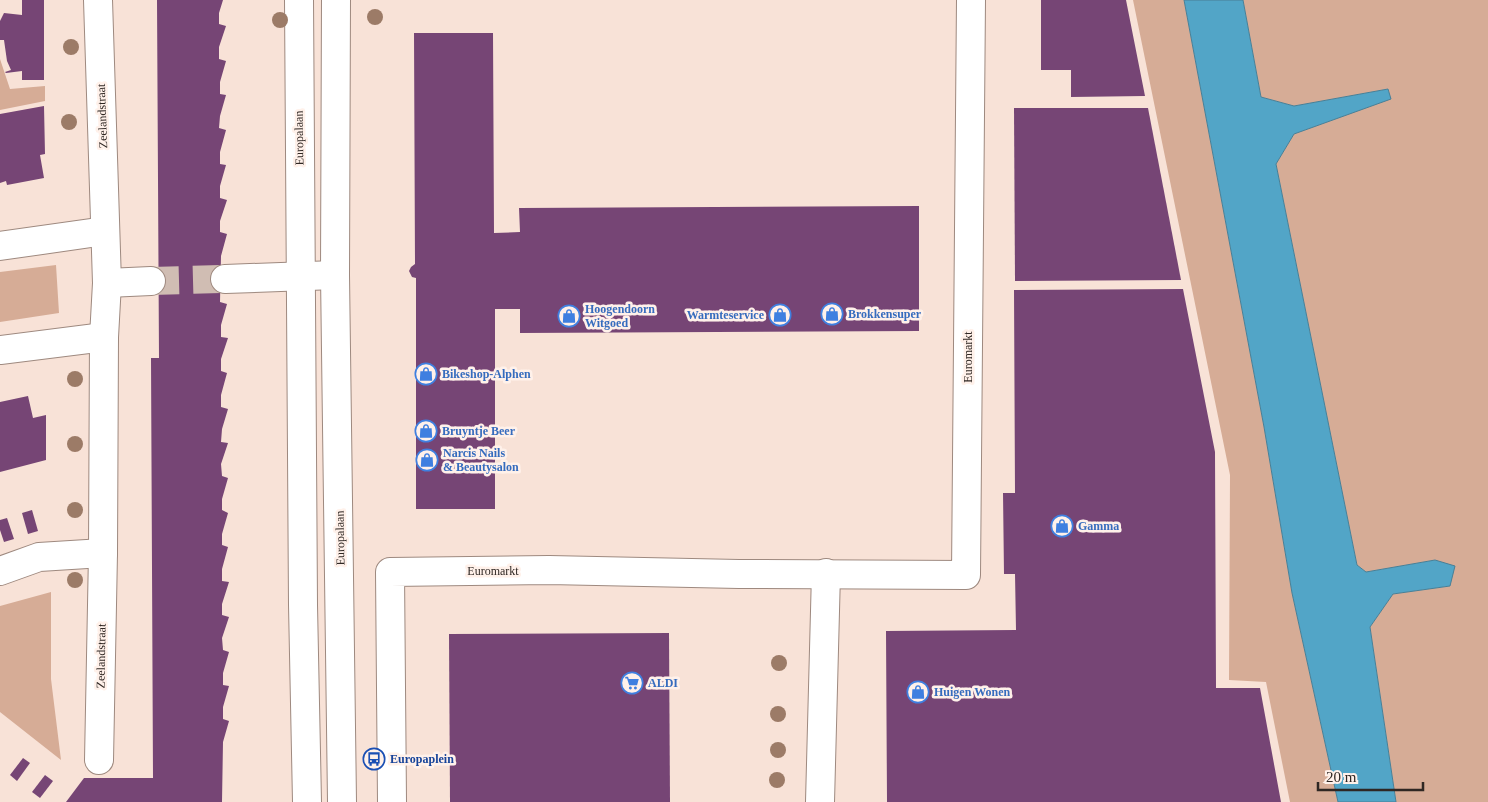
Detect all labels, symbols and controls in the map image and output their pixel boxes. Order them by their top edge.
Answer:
street label: Zeelandstraat [94,83,110,149]
street label: Europalaan [292,111,306,165]
place label: Hoogendoorn Witgoed [585,302,655,330]
shop icon: Brokkensuper [820,302,844,326]
shop icon: Warmteservice [768,303,792,327]
shop icon: Hoogendoorn Witgoed [557,304,581,328]
place label: Brokkensuper [848,307,922,321]
place label: Warmteservice [687,308,765,322]
street label: Euromarkt [961,331,975,383]
shop icon: Bikeshop-Alphen [414,362,438,386]
place label: Bikeshop-Alphen [442,367,531,381]
shop icon: Bruyntje Beer [414,419,438,443]
place label: Bruyntje Beer [442,424,516,438]
place label: Narcis Nails & Beautysalon [443,446,519,474]
shop icon: Narcis Nails & Beautysalon [415,448,439,472]
street label: Europalaan [333,511,347,565]
shop icon: Gamma [1050,514,1074,538]
place label: Gamma [1078,519,1119,533]
street label: Euromarkt [467,564,519,578]
street label: Zeelandstraat [93,623,109,688]
supermarket icon: ALDI [620,671,644,695]
place label: ALDI [648,676,678,690]
shop icon: Huigen Wonen [906,680,930,704]
place label: Huigen Wonen [934,685,1010,699]
bus stop icon: Europaplein [362,747,386,771]
place label: Europaplein [390,752,454,766]
scale bar [1318,760,1423,792]
text: 20 m [1326,769,1357,785]

